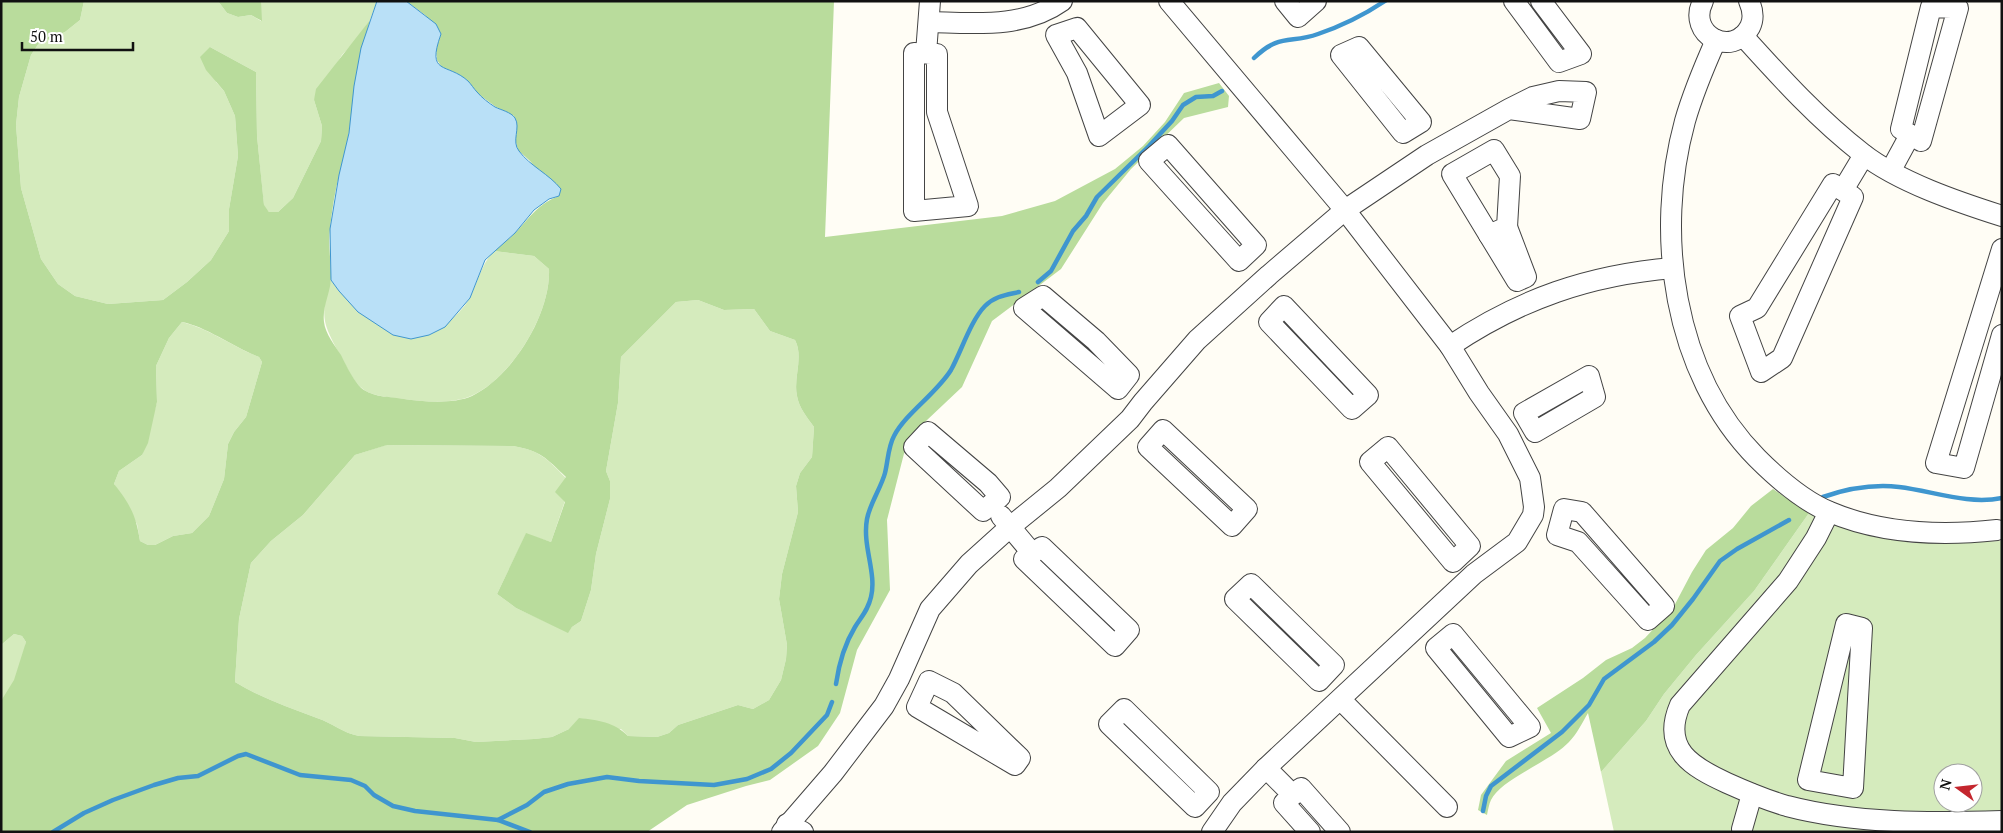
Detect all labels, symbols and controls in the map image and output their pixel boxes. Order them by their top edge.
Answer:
scale bar [22,20,134,52]
text: 50 m [30,26,63,46]
north arrow [1933,763,1983,813]
text: N [1934,777,1956,792]

